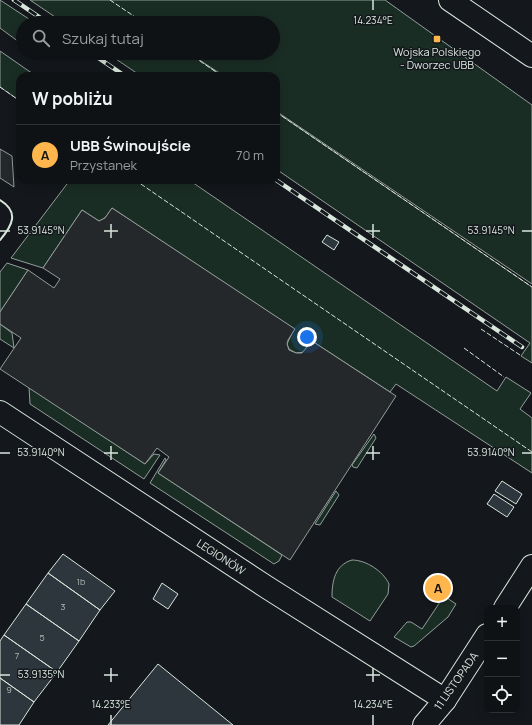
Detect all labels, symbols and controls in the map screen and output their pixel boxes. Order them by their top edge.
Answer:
text: 14.234°E [353,13,393,27]
search box [16,16,280,60]
icon: search [30,27,52,49]
text: Szukaj tutaj [62,28,144,49]
marker: Wojska Polskiego - Dworzec UBB [432,34,442,44]
place label: Wojska Polskiego - Dworzec UBB [393,44,481,72]
text: W pobliżu [32,87,113,110]
text: UBB Świnoujście [70,135,191,156]
text: A [41,146,49,164]
text: 70 m [236,146,264,164]
text: Przystanek [70,156,137,174]
text: 53.9145°N [18,223,65,237]
text: 53.9145°N [468,223,515,237]
your location [297,327,317,347]
text: 53.9140°N [17,445,65,459]
text: 53.9140°N [467,445,515,459]
street label: LEGIONÓW [194,535,249,578]
pin: A [425,573,451,603]
house number: 1b [77,575,85,588]
house number: 3 [61,600,66,613]
map controls [484,605,520,713]
button: + [484,605,520,641]
house number: 5 [39,631,45,644]
button: − [484,641,520,677]
house number: 7 [15,649,20,662]
street label: 11 LISTOPADA [430,649,481,713]
text: 53.9135°N [18,667,64,681]
button: locate [484,677,520,713]
house number: 9 [6,683,12,696]
text: 14.233°E [91,697,131,711]
text: 14.234°E [353,697,393,711]

